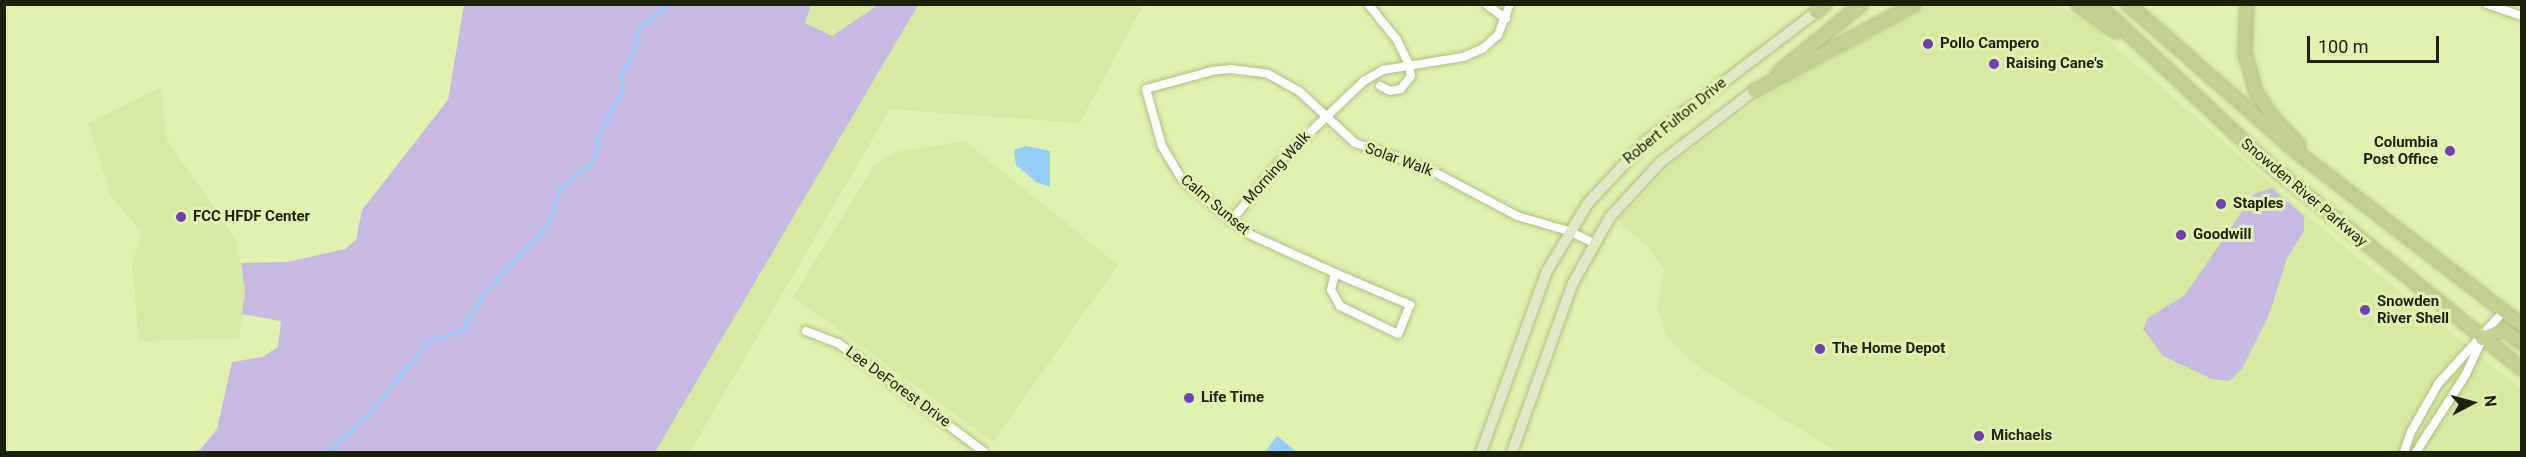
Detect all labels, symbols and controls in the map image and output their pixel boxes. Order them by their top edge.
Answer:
scale bar [2310,24,2442,62]
place label: Pollo Campero [1940,35,2039,53]
text: 100 m [2318,36,2369,57]
marker: Pollo Campero [1921,37,1935,51]
place label: Raising Cane's [2006,55,2104,73]
marker: Raising Cane's [1987,57,2001,71]
street label: Robert Fulton Drive [1620,74,1730,168]
street label: Morning Walk [1240,128,1314,208]
place label: Columbia Post Office [2363,133,2438,168]
street label: Snowden River Parkway [2237,135,2371,251]
street label: Solar Walk [1363,139,1435,181]
marker: Columbia Post Office [2443,144,2457,158]
street label: Calm Sunset [1177,171,1253,239]
place label: Staples [2233,195,2284,213]
marker: Staples [2214,197,2228,211]
place label: FCC HFDF Center [193,208,310,226]
marker: FCC HFDF Center [174,210,188,224]
place label: Goodwill [2193,226,2252,244]
marker: Goodwill [2174,228,2188,242]
place label: Snowden River Shell [2377,292,2449,327]
marker: Snowden River Shell [2358,303,2372,317]
place label: The Home Depot [1832,340,1945,358]
marker: The Home Depot [1813,342,1827,356]
street label: Lee DeForest Drive [842,343,954,431]
north arrow [2442,373,2502,433]
place label: Life Time [1201,389,1264,407]
marker: Life Time [1182,391,1196,405]
text: N [2480,394,2500,408]
place label: Michaels [1991,427,2052,445]
marker: Michaels [1972,429,1986,443]

